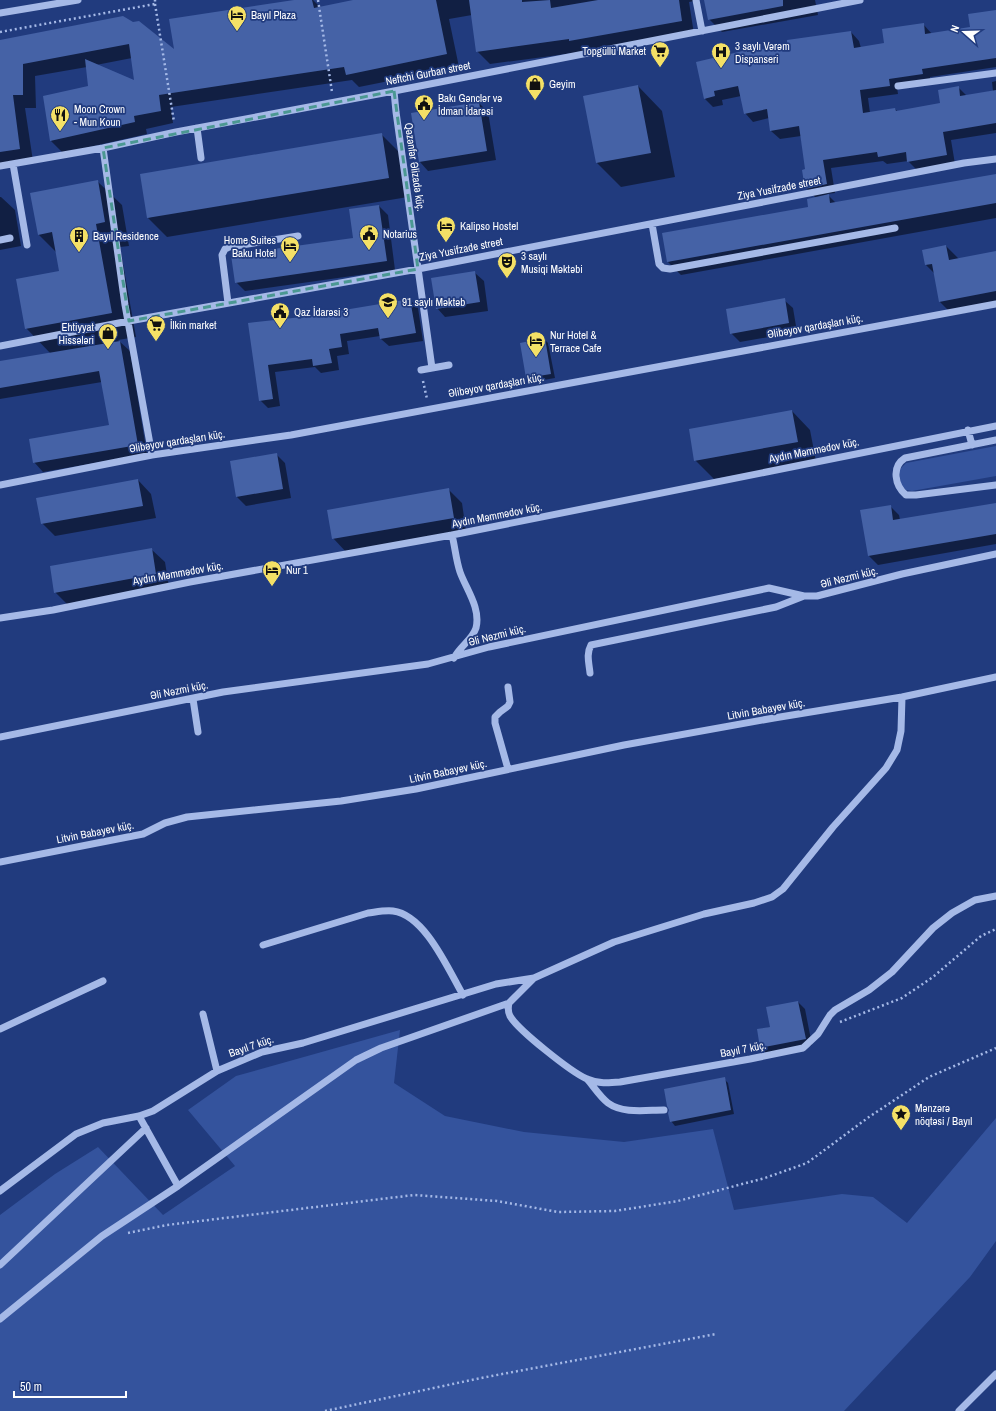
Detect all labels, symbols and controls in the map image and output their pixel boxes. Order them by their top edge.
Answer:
hotel icon: Bayıl Plaza [226,4,248,32]
place label: Bayıl Plaza [251,8,296,22]
north arrow [944,12,984,52]
text: N [947,23,962,34]
place label: 3 saylı Vərəm Dispanseri [735,39,790,66]
supermarket icon: Topgüllü Market [649,40,671,68]
hospital icon: 3 saylı Vərəm Dispanseri [710,41,732,69]
place label: Topgüllü Market [582,44,646,58]
street label: Neftchi Gurban street [384,58,472,88]
shop icon: Geyim [524,73,546,101]
place label: Geyim [549,77,576,91]
place label: Bakı Gənclər və İdman İdarəsi [438,91,502,118]
public building icon: Bakı Gənclər və İdman İdarəsi [413,93,435,121]
place label: Moon Crown - Mun Koun [74,102,125,129]
restaurant icon: Moon Crown - Mun Koun [49,104,71,132]
street label: Qəzənfər Əlizadə küç. [402,122,428,212]
street label: Ziya Yusifzade street [736,173,822,203]
hotel icon: Kalipso Hostel [435,215,457,243]
place label: Kalipso Hostel [460,219,518,233]
public building icon: Notarius [358,223,380,251]
building icon: Bayıl Residence [68,225,90,253]
place label: Notarius [383,227,418,241]
place label: Bayıl Residence [93,229,159,243]
place label: Home Suites Baku Hotel [224,233,276,260]
street label: Ziya Yusifzade street [418,234,504,264]
hotel icon: Home Suites Baku Hotel [279,235,301,263]
place label: 3 saylı Musiqi Məktəbi [521,249,583,276]
theatre icon: 3 saylı Musiqi Məktəbi [496,251,518,279]
school or university icon: 91 saylı Məktəb [377,291,399,319]
place label: 91 saylı Məktəb [402,295,465,309]
public building icon: Qaz İdarəsi 3 [269,301,291,329]
place label: Qaz İdarəsi 3 [294,305,348,319]
street label: Əlibəyov qardaşları küç. [766,311,864,341]
supermarket icon: İlkin market [145,314,167,342]
place label: İlkin market [170,318,217,332]
place label: Ehtiyyat Hissələri [58,320,94,347]
shop icon: Ehtiyyat Hissələri [97,322,119,350]
place label: Nur Hotel & Terrace Cafe [550,328,602,355]
hotel icon: Nur Hotel & Terrace Cafe [525,330,547,358]
street label: Əlibəyov qardaşları küç. [447,370,545,400]
street label: Əlibəyov qardaşları küç. [128,427,226,455]
street label: Aydın Məmmədov küç. [767,434,860,466]
street label: Aydın Məmmədov küç. [450,499,543,531]
street label: Aydın Məmmədov küç. [131,558,224,588]
hotel icon: Nur 1 [261,559,283,587]
place label: Nur 1 [286,563,308,577]
street label: Əli Nəzmi küç. [819,563,879,591]
street label: Əli Nəzmi küç. [467,621,527,649]
street label: Əli Nəzmi küç. [149,678,209,702]
street label: Litvin Babayev küç. [726,695,806,723]
street label: Litvin Babayev küç. [408,756,488,786]
street label: Litvin Babayev küç. [55,818,135,846]
street label: Bayıl 7 küç. [227,1032,275,1060]
street label: Bayıl 7 küç. [719,1038,767,1060]
place label: Mənzərə nöqtəsi / Bayıl [915,1101,972,1128]
place icon: Mənzərə nöqtəsi / Bayıl [890,1103,912,1131]
scale bar [14,1373,126,1399]
text: 50 m [20,1379,42,1395]

